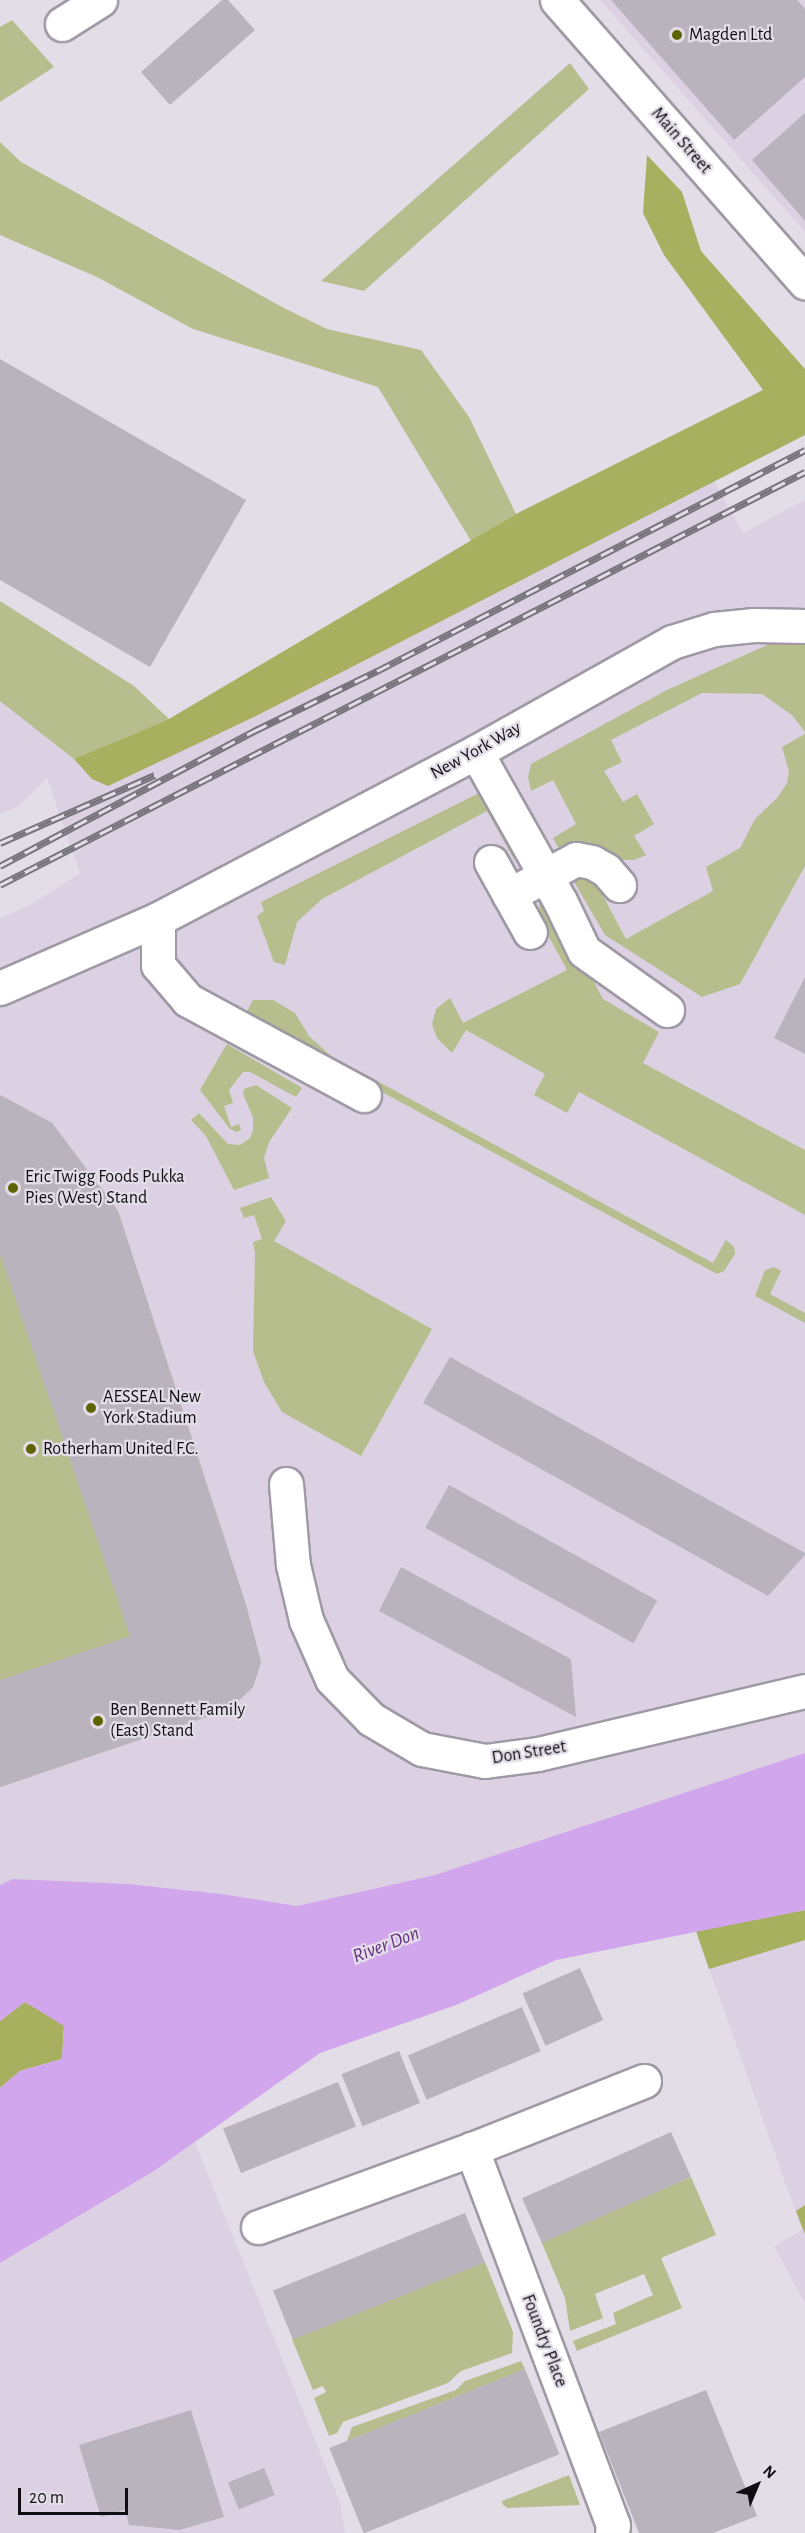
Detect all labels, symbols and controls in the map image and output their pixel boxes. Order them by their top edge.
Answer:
place label: Magden Ltd [689,24,772,46]
marker: Magden Ltd [670,28,684,42]
street label: Main Street [646,103,716,179]
street label: New York Way [427,717,525,785]
place label: Eric Twigg Foods Pukka Pies (West) Stand [25,1167,185,1210]
marker: Eric Twigg Foods Pukka Pies (West) Stand [6,1181,20,1195]
place label: AESSEAL New York Stadium [103,1387,201,1430]
marker: AESSEAL New York Stadium [84,1401,98,1415]
place label: Rotherham United F.C. [43,1438,199,1460]
marker: Rotherham United F.C. [24,1442,38,1456]
place label: Ben Bennett Family (East) Stand [110,1700,245,1742]
marker: Ben Bennett Family (East) Stand [91,1714,105,1728]
street label: Don Street [490,1736,568,1770]
water label: River Don [349,1921,423,1969]
street label: Foundry Place [516,2292,572,2390]
north arrow [727,2455,787,2515]
text: N [760,2462,779,2482]
scale bar [21,2476,130,2514]
text: 20 m [29,2489,64,2507]

